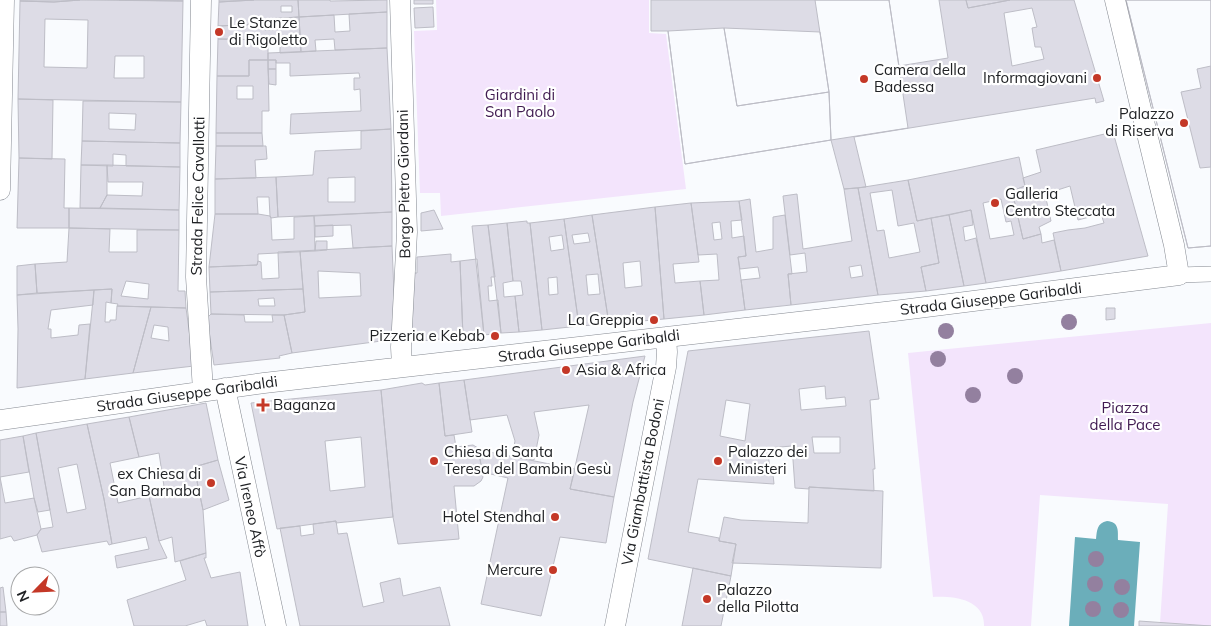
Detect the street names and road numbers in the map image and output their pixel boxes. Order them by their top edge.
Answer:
street label: Borgo Pietro Giordani [393,109,414,259]
street label: Strada Felice Cavallotti [187,116,208,276]
street label: Strada Giuseppe Garibaldi [899,278,1083,319]
street label: Strada Giuseppe Garibaldi [497,325,681,366]
street label: Strada Giuseppe Garibaldi [95,371,279,416]
street label: Via Giambattista Bodoni [617,397,668,567]
street label: Via Ireneo Affò [230,455,270,559]

